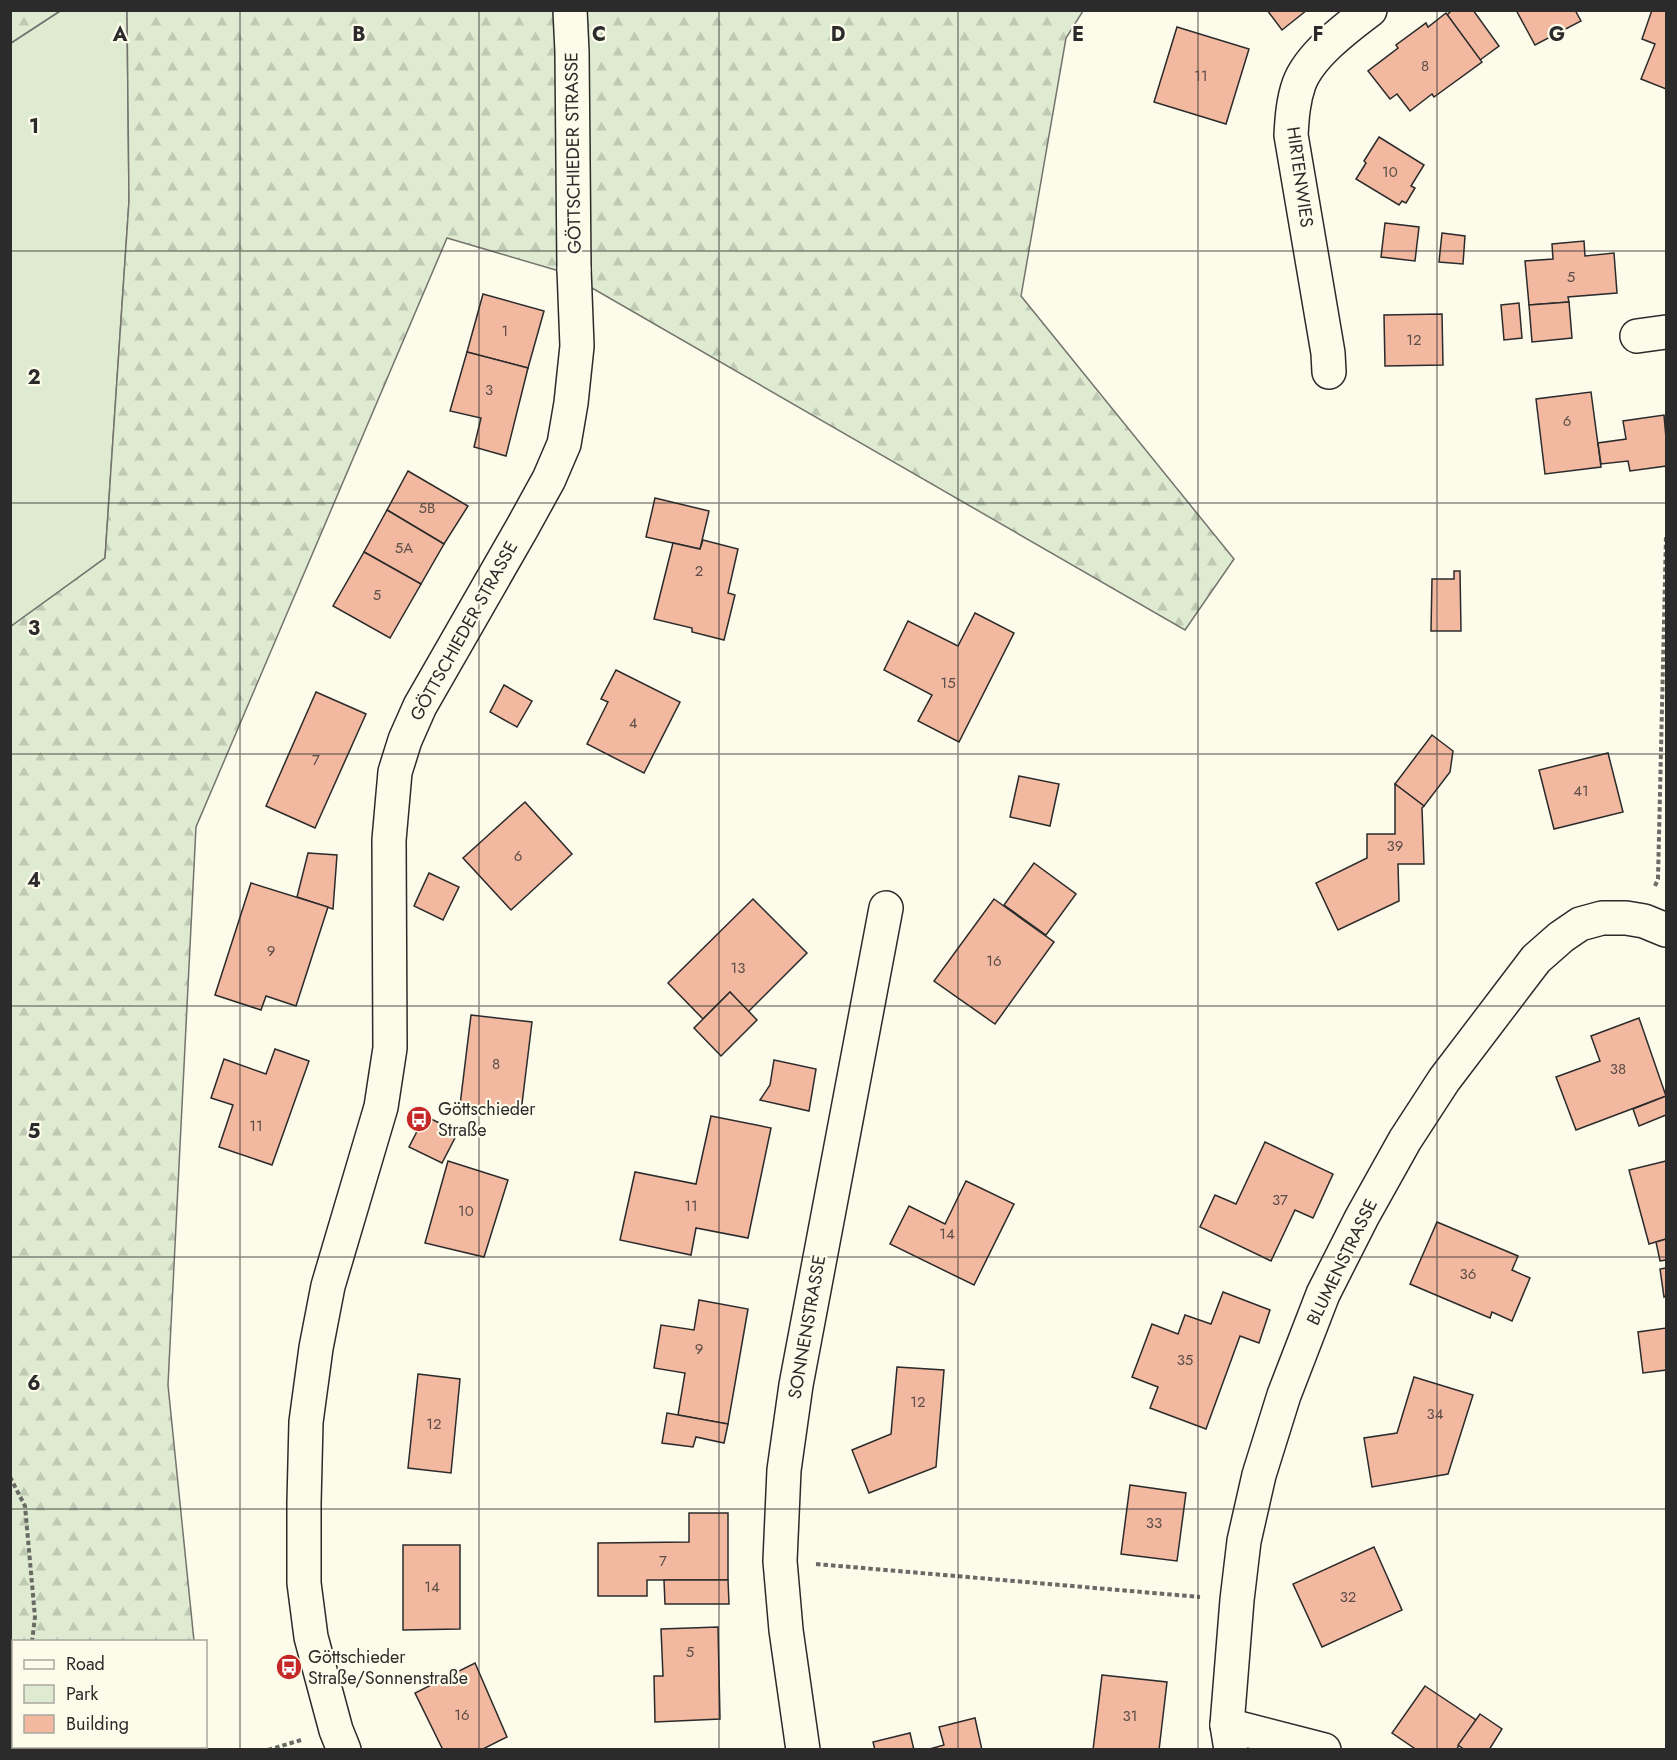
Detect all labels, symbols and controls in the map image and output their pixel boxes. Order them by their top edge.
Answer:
text: A [112,20,128,49]
text: B [352,20,366,49]
text: C [592,20,606,49]
text: D [831,20,845,49]
text: E [1072,20,1084,49]
text: F [1312,20,1324,49]
text: G [1549,20,1565,49]
street label: GÖTTSCHIEDER STRASSE [558,52,588,254]
house number: 8 [1421,55,1429,77]
house number: 11 [1194,65,1208,87]
text: 1 [29,112,39,141]
street label: HIRTENWIES [1280,125,1320,229]
house number: 10 [1382,161,1398,183]
house number: 5 [1567,266,1575,288]
house number: 1 [502,320,508,342]
house number: 12 [1406,329,1422,351]
text: 2 [27,363,41,392]
house number: 3 [485,379,493,401]
house number: 6 [1563,410,1571,432]
house number: 5B [419,497,435,519]
street label: GÖTTSCHIEDER STRASSE [404,536,524,726]
house number: 5A [395,537,413,559]
house number: 2 [695,560,703,582]
house number: 5 [373,584,381,606]
text: 3 [28,614,40,643]
house number: 15 [940,672,956,694]
house number: 4 [629,712,638,734]
house number: 7 [312,749,320,771]
house number: 41 [1573,780,1589,802]
house number: 39 [1387,835,1403,857]
house number: 6 [514,845,522,867]
text: 4 [27,866,41,895]
house number: 9 [267,940,275,962]
house number: 16 [986,950,1002,972]
house number: 13 [731,957,745,979]
house number: 8 [492,1053,500,1075]
house number: 38 [1610,1058,1626,1080]
place label: Göttschieder Straße [438,1096,536,1143]
bus stop icon: Göttschieder Straße [404,1104,434,1134]
house number: 11 [249,1115,263,1137]
text: 5 [28,1117,41,1146]
house number: 37 [1272,1189,1288,1211]
street label: BLUMENSTRASSE [1300,1194,1384,1330]
house number: 11 [684,1195,698,1217]
house number: 10 [458,1200,474,1222]
house number: 14 [939,1223,955,1245]
street label: SONNENSTRASSE [782,1253,832,1401]
house number: 36 [1460,1263,1476,1285]
house number: 9 [695,1338,703,1360]
house number: 35 [1177,1349,1193,1371]
text: 6 [27,1369,41,1398]
house number: 12 [910,1391,926,1413]
house number: 34 [1427,1403,1444,1425]
house number: 12 [426,1413,442,1435]
house number: 33 [1146,1512,1162,1534]
house number: 7 [659,1550,667,1572]
house number: 14 [424,1576,440,1598]
house number: 32 [1340,1586,1356,1608]
legend [12,1640,207,1748]
house number: 5 [686,1641,694,1663]
place label: Göttschieder Straße/Sonnenstraße [308,1644,468,1691]
text: Road [66,1651,105,1677]
bus stop icon: Göttschieder Straße/Sonnenstraße [274,1652,304,1682]
text: Park [66,1681,98,1707]
house number: 16 [454,1704,470,1726]
house number: 31 [1123,1705,1137,1727]
text: Building [66,1711,129,1737]

